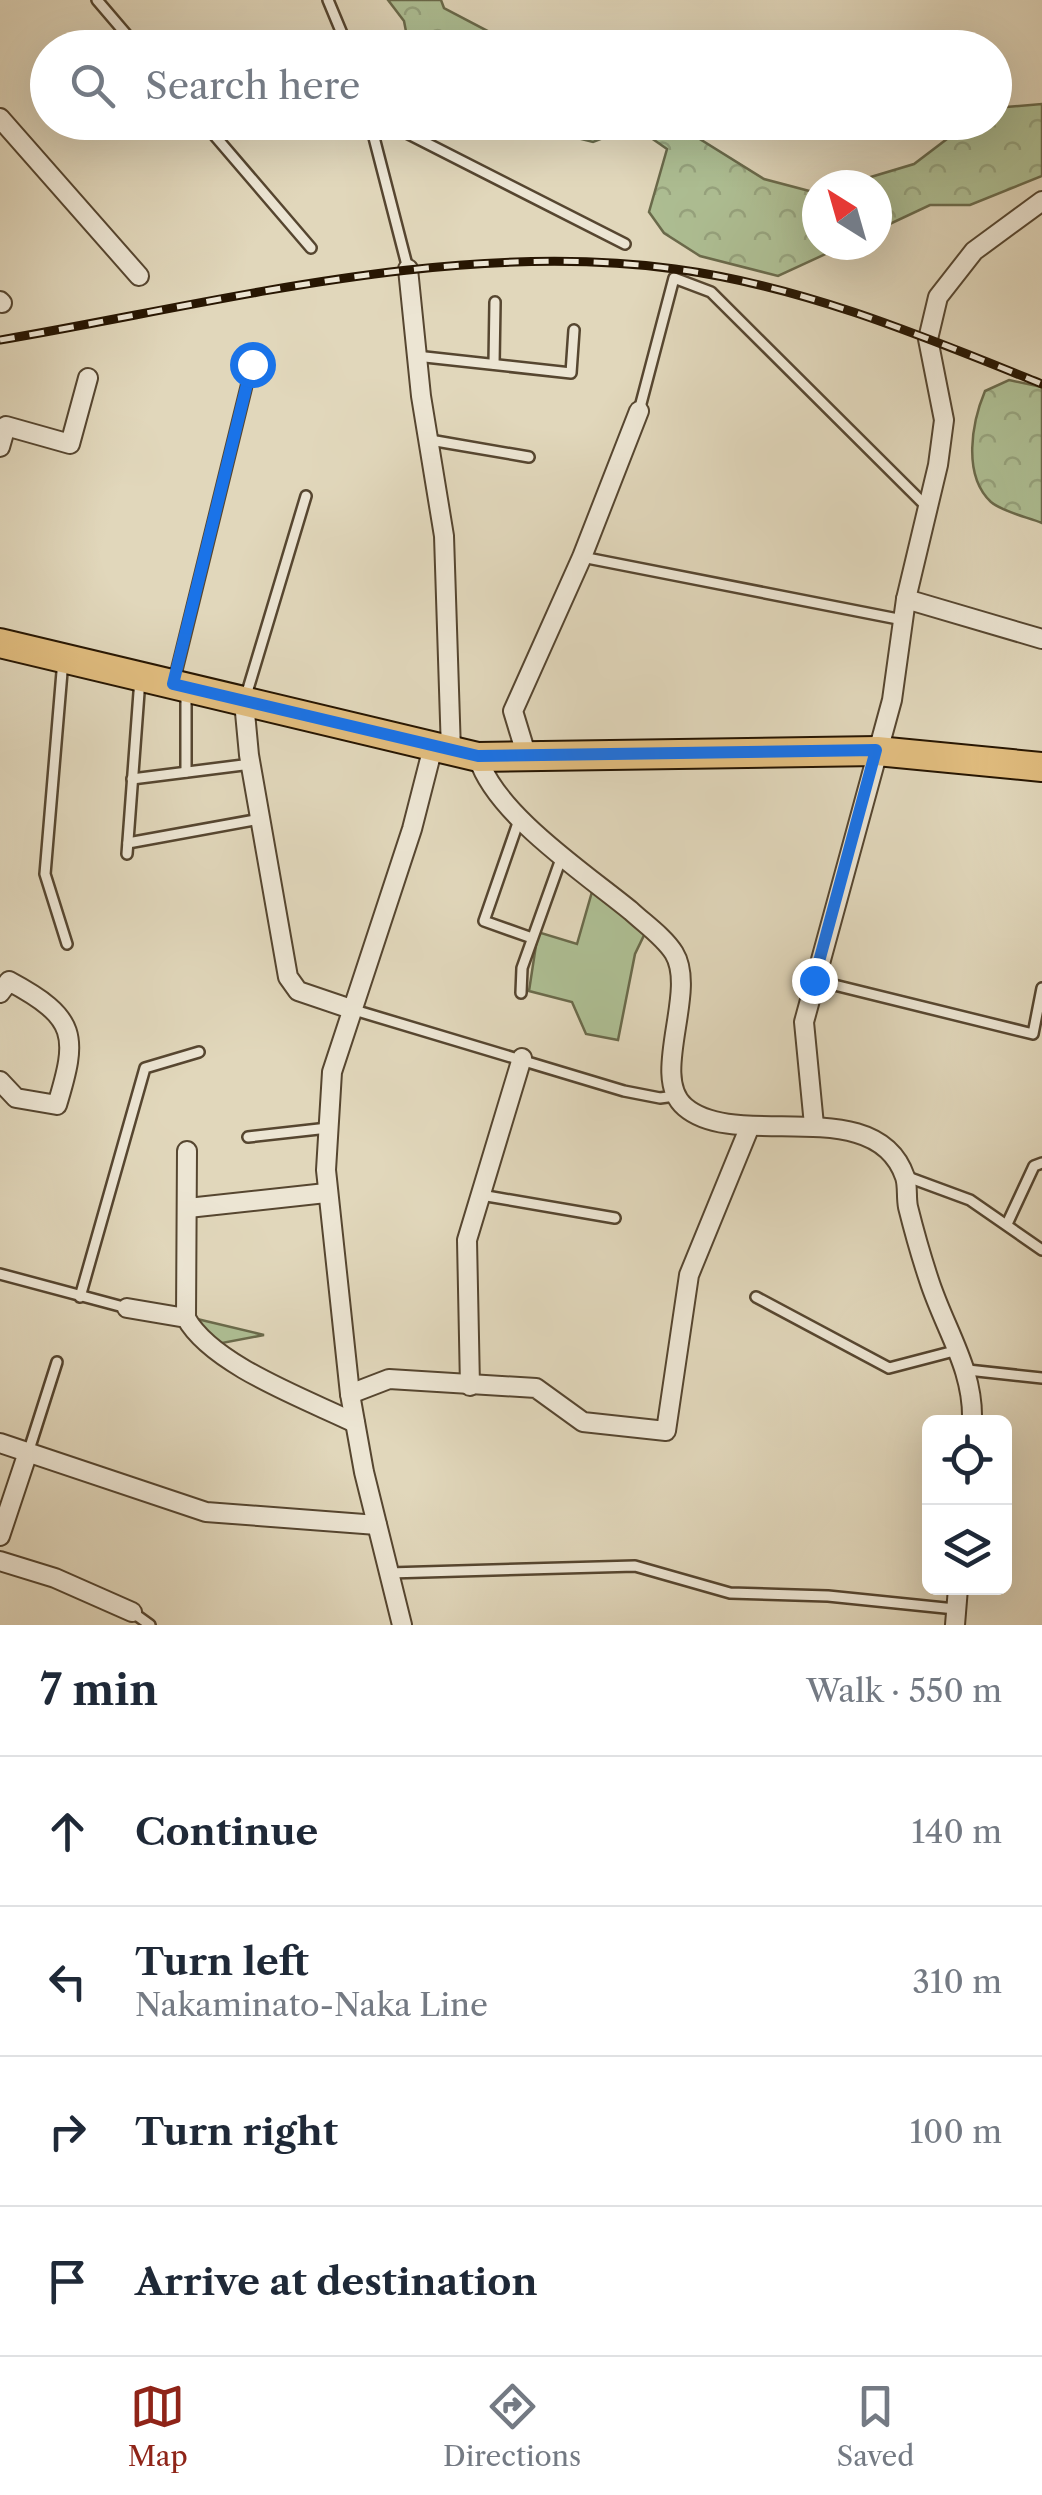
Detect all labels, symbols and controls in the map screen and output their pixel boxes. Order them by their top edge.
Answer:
search box [30,30,1012,140]
icon: search [65,58,120,113]
text: Search here [145,62,360,109]
north arrow [802,170,892,260]
route start [230,342,276,388]
route end [792,958,838,1004]
map controls [922,1415,1012,1595]
button: locate [922,1415,1012,1505]
button: layers [922,1505,1012,1595]
text: 7 min [40,1664,158,1716]
text: Walk · 550 m [806,1671,1002,1710]
icon: ahead [40,1804,95,1859]
text: Continue [135,1808,318,1855]
text: 140 m [911,1812,1002,1851]
text: Turn left [135,1938,309,1985]
icon: left [40,1954,95,2009]
text: 310 m [912,1962,1002,2001]
text: Nakaminato-Naka Line [135,1985,488,2024]
icon: right [40,2104,95,2159]
text: Turn right [135,2108,338,2155]
text: 100 m [910,2112,1002,2151]
icon: arrive [40,2254,95,2309]
text: Arrive at destination [135,2258,538,2305]
tab: Map [128,2379,188,2473]
tab: Directions [443,2379,581,2473]
tab: Saved [837,2379,914,2473]

